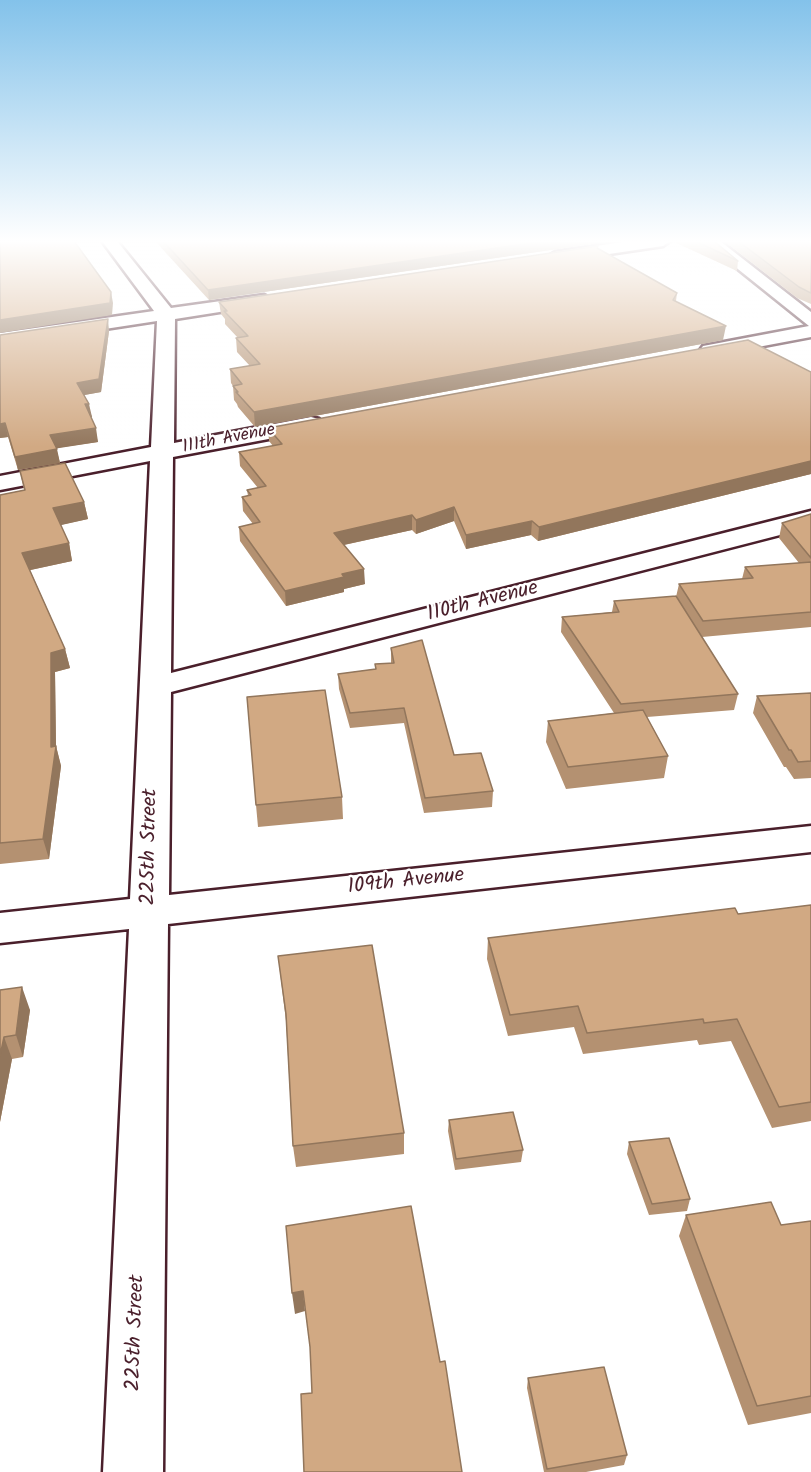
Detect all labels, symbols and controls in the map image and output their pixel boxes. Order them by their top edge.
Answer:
street label: 111th Avenue [181,420,277,460]
street label: 110th Avenue [425,577,541,629]
street label: 225th Street [137,788,165,906]
street label: 109th Avenue [347,864,465,902]
street label: 225th Street [122,1274,152,1392]

